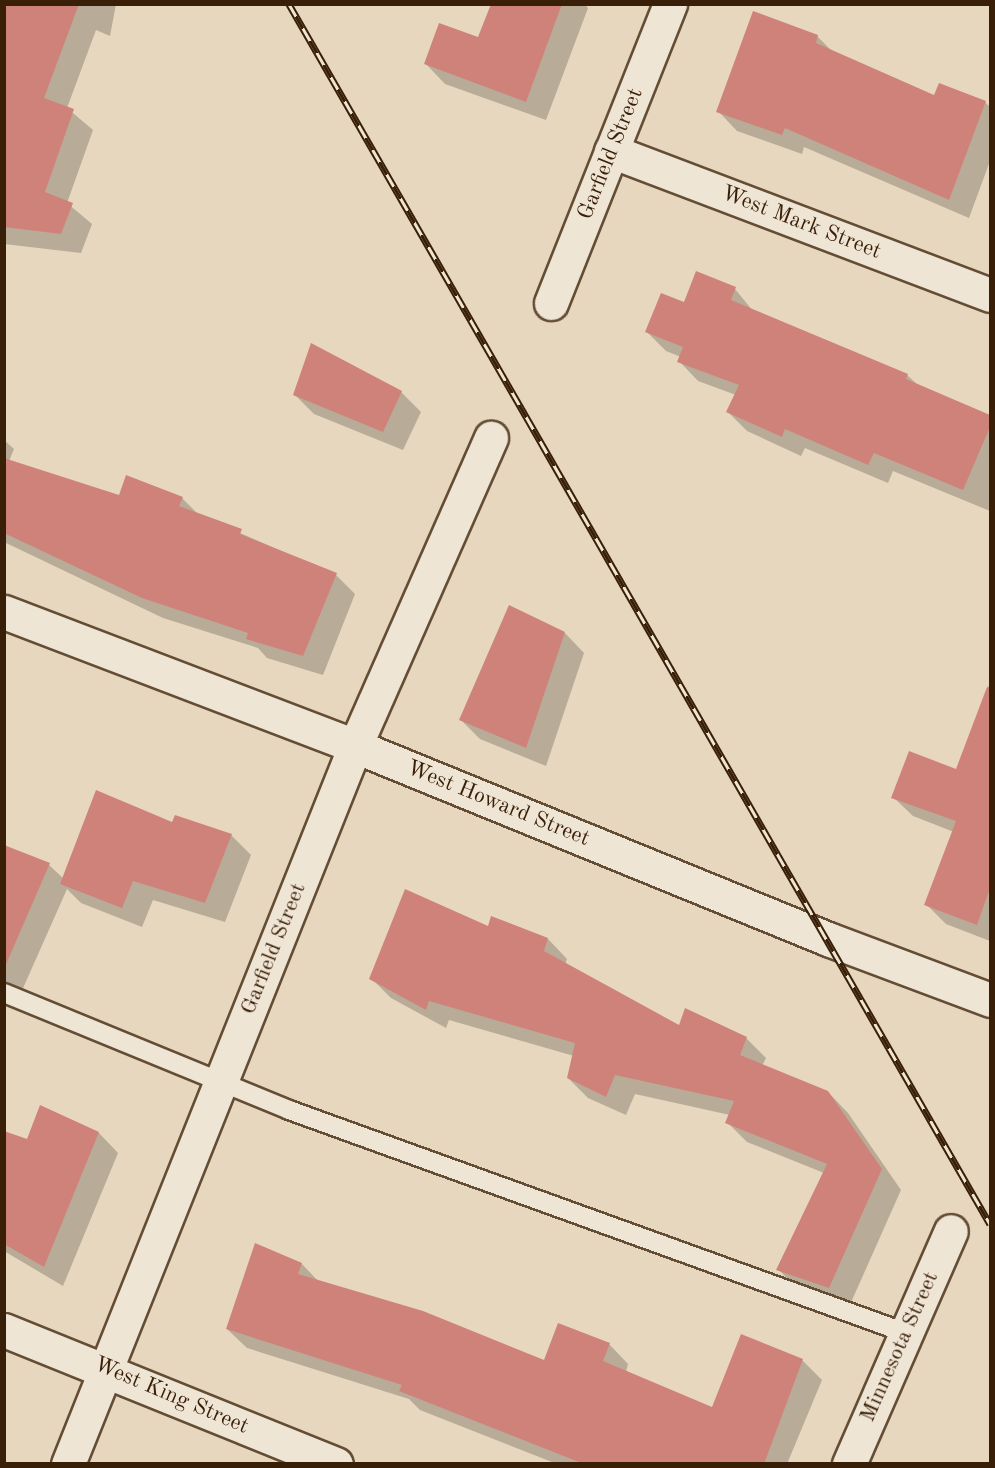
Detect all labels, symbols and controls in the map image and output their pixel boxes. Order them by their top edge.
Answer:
street label: Garfield Street [573,84,649,224]
street label: West Mark Street [717,180,885,266]
street label: West Howard Street [403,755,593,853]
street label: Garfield Street [236,879,312,1019]
street label: Minnesota Street [855,1268,945,1426]
street label: West King Street [90,1351,252,1441]

